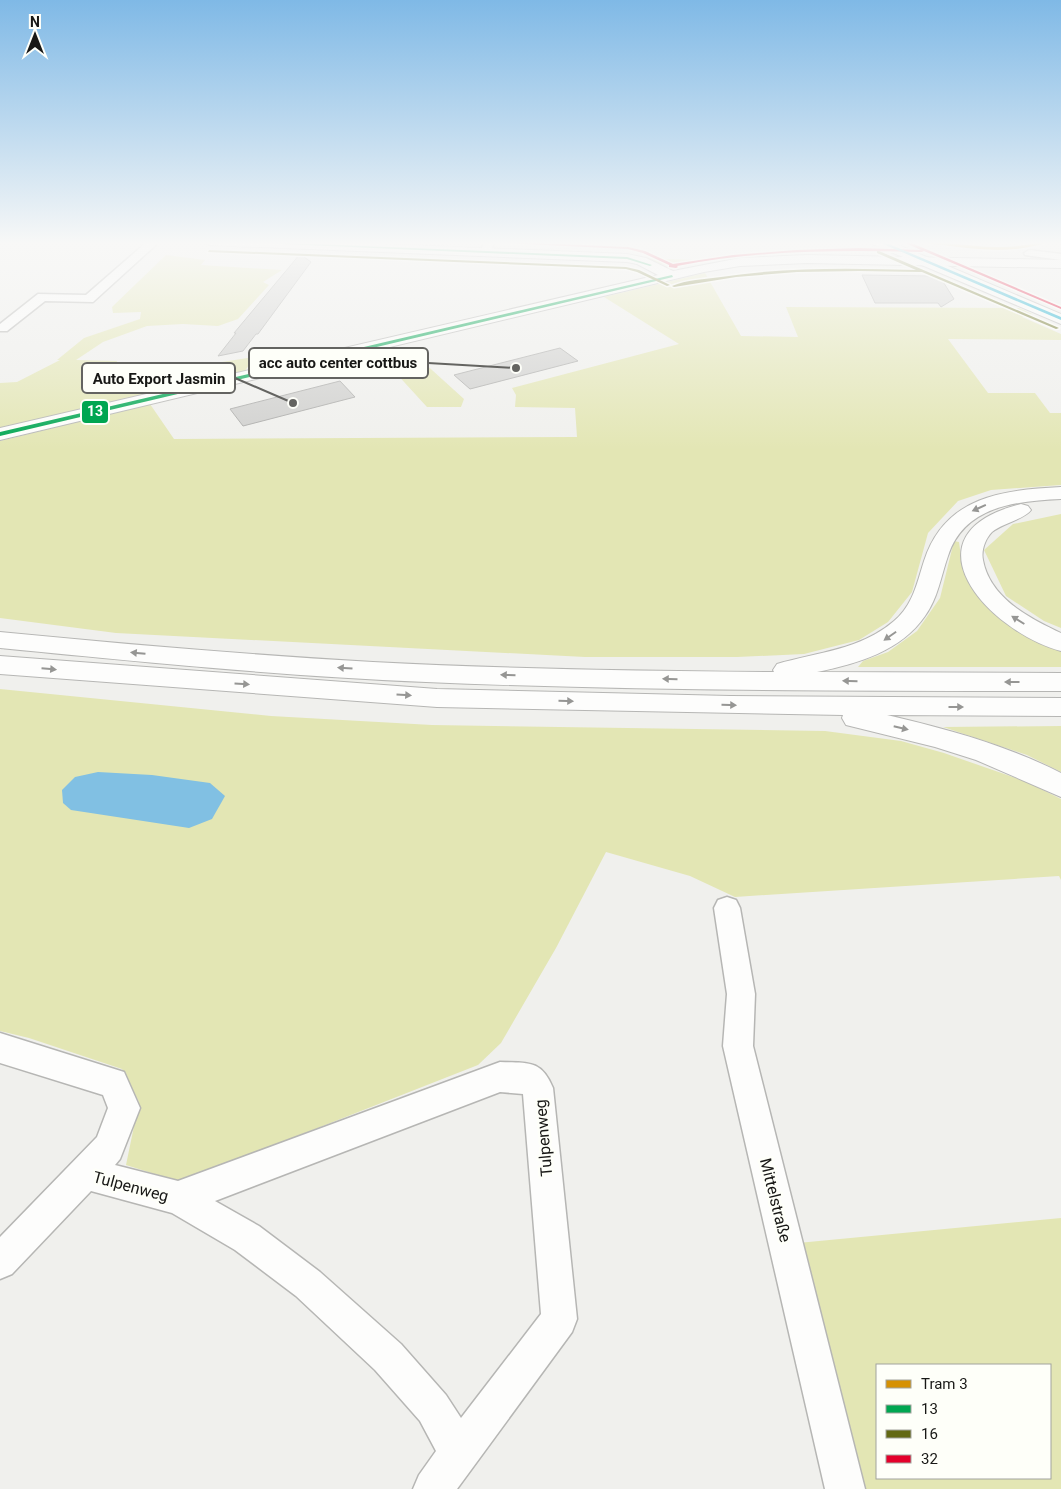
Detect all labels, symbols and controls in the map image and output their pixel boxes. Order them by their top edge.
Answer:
north arrow [10,10,60,60]
text: N [30,14,40,30]
callout: acc auto center cottbus [249,348,428,378]
text: acc auto center cottbus [259,354,418,372]
callout: Auto Export Jasmin [82,363,235,393]
text: Auto Export Jasmin [93,370,225,388]
line badge: 13 [81,400,109,424]
text: 13 [87,403,103,419]
one-way arrow [972,504,986,512]
one-way arrow [1012,615,1025,625]
one-way arrow [883,631,897,641]
one-way arrow [130,649,146,657]
one-way arrow [337,663,353,671]
one-way arrow [41,665,57,673]
one-way arrow [499,671,515,679]
one-way arrow [662,674,678,682]
one-way arrow [842,677,858,685]
one-way arrow [1004,678,1020,686]
one-way arrow [234,681,250,689]
one-way arrow [396,692,412,700]
one-way arrow [558,697,574,705]
one-way arrow [721,701,737,709]
one-way arrow [948,703,964,711]
one-way arrow [893,724,908,732]
street label: Tulpenweg [531,1099,556,1177]
street label: Mittelstraße [756,1156,795,1244]
street label: Tulpenweg [91,1167,171,1206]
legend [876,1364,1051,1479]
text: Tram 3 [921,1375,968,1393]
text: 13 [921,1400,938,1418]
text: 16 [921,1425,938,1443]
text: 32 [921,1450,938,1468]

